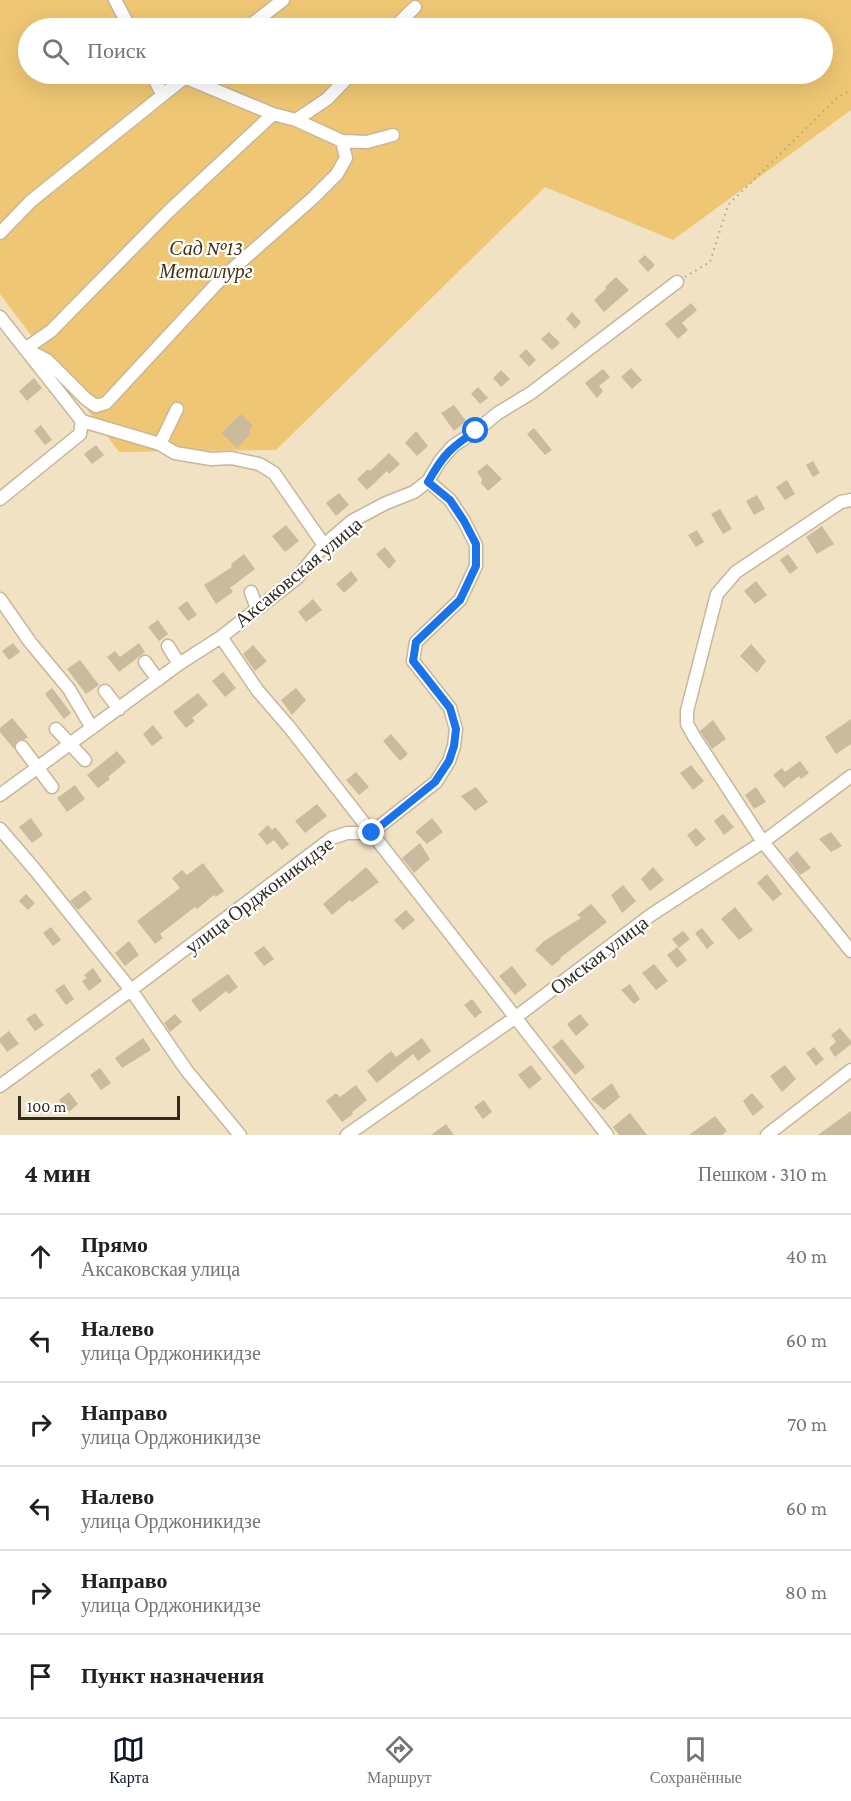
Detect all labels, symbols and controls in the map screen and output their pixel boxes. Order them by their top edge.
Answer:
search box [18,18,833,84]
icon: search [39,35,72,68]
text: Поиск [87,38,146,63]
park label: Сад №13 Металлург [158,237,253,283]
route start [462,417,488,443]
street label: Аксаковская улица [230,512,367,632]
route end [358,819,384,845]
street label: улица Орджоникидзе [181,832,338,959]
street label: Омская улица [546,911,653,1000]
scale bar [18,1093,180,1120]
text: 100 m [27,1098,66,1115]
text: 4 мин [24,1159,91,1188]
text: Пешком · 310 m [698,1163,827,1185]
text: Прямо [81,1232,148,1257]
icon: ahead [24,1240,57,1273]
text: 40 m [786,1245,827,1267]
text: Аксаковская улица [81,1258,240,1280]
text: Налево [81,1316,154,1341]
icon: left [24,1324,57,1357]
text: 60 m [786,1329,827,1351]
text: улица Орджоникидзе [81,1342,261,1364]
text: Направо [81,1400,167,1425]
icon: right [24,1408,57,1441]
text: 70 m [787,1413,827,1435]
text: улица Орджоникидзе [81,1426,261,1448]
text: Налево [81,1484,154,1509]
icon: left [24,1492,57,1525]
text: 60 m [786,1497,827,1519]
text: улица Орджоникидзе [81,1510,261,1532]
text: Направо [81,1568,167,1593]
icon: right [24,1576,57,1609]
text: 80 m [785,1581,827,1603]
text: улица Орджоникидзе [81,1594,261,1616]
icon: arrive [24,1660,57,1693]
text: Пункт назначения [81,1663,264,1688]
tab: Карта [109,1733,149,1787]
tab: Маршрут [367,1733,432,1787]
tab: Сохранённые [650,1733,742,1787]

